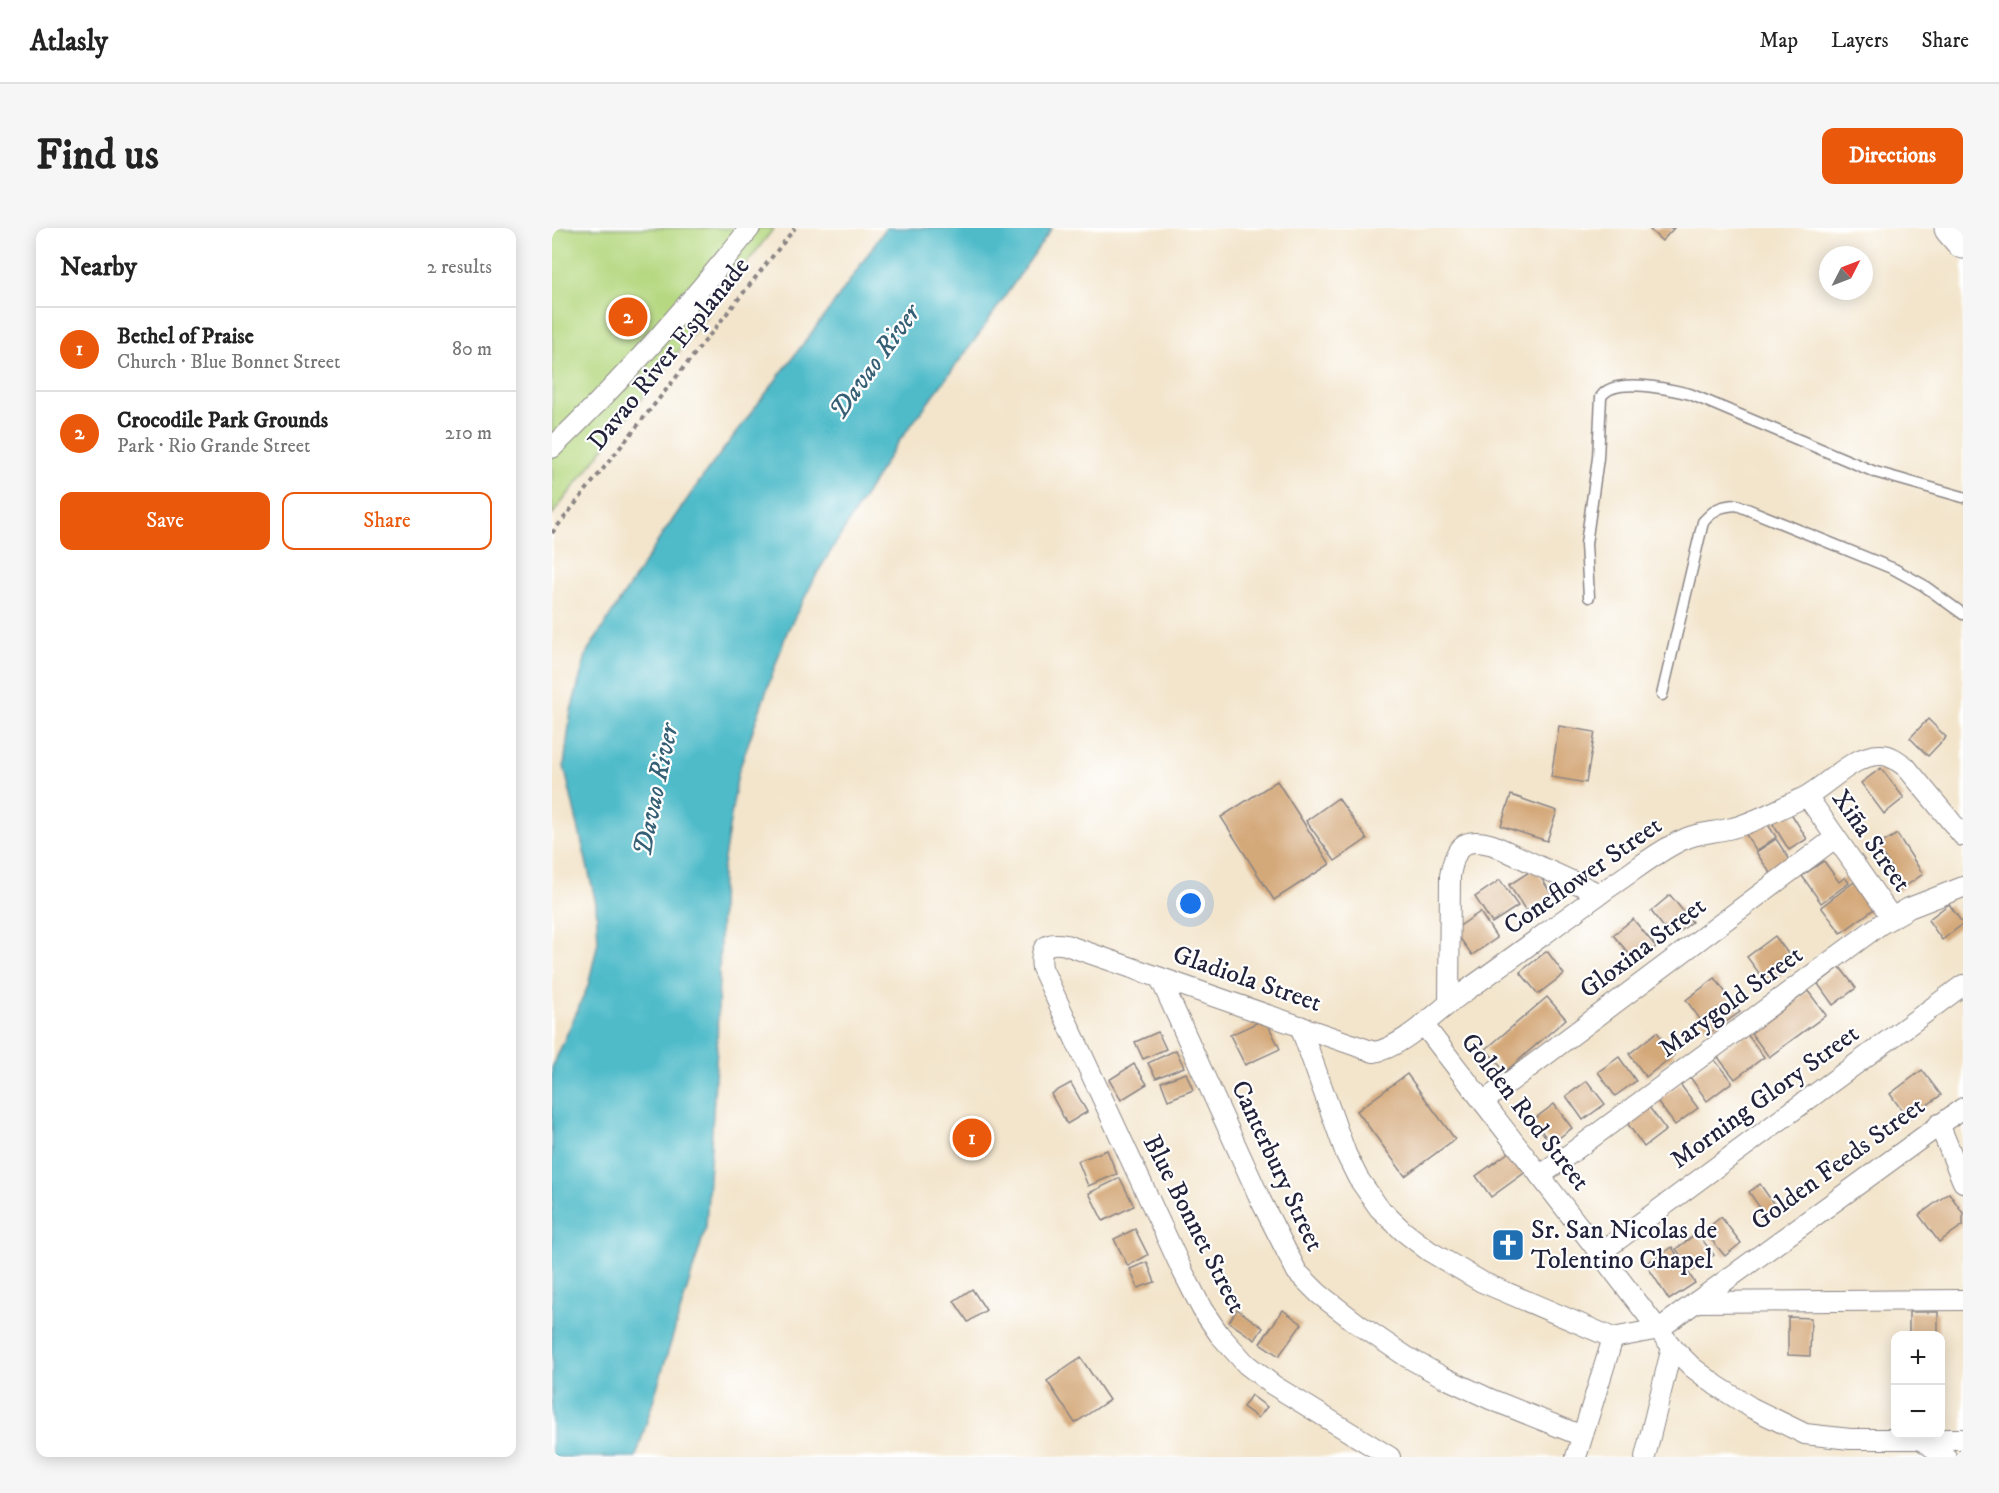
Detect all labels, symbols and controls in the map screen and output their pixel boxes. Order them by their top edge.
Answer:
text: Atlasly [30,24,108,59]
text: Map [1759,28,1798,54]
text: Layers [1831,28,1889,54]
text: Share [1922,28,1969,54]
button: Directions [1822,128,1963,184]
text: Find us [36,130,159,182]
north arrow [1819,246,1873,300]
street label: Davao River Esplanade [581,250,757,458]
text: Nearby [60,251,137,284]
text: 2 results [427,255,492,280]
pin: 2 [608,294,648,340]
water label: Davao River [822,296,930,426]
text: Bethel of Praise [117,323,254,350]
text: 1 [76,337,83,362]
text: 80 m [452,337,492,362]
text: Church · Blue Bonnet Street [117,350,340,375]
text: Crocodile Park Grounds [117,407,328,434]
text: 2 [75,421,84,446]
text: 210 m [445,421,492,446]
text: Park · Rio Grande Street [117,434,310,459]
button: Save [60,492,270,550]
button: Share [282,492,492,550]
water label: Davao River [625,719,687,859]
street label: Xiña Street [1824,784,1918,898]
street label: Coneflower Street [1498,809,1668,943]
your location [1176,889,1205,918]
street label: Gloxina Street [1573,890,1713,1006]
street label: Gladiola Street [1168,938,1326,1020]
street label: Marygold Street [1653,939,1809,1065]
street label: Morning Glory Street [1664,1017,1866,1177]
street label: Golden Rod Street [1453,1026,1597,1198]
street label: Canterbury Street [1223,1075,1331,1257]
street label: Golden Feeds Street [1745,1090,1931,1238]
pin: 1 [952,1116,992,1160]
street label: Blue Bonnet Street [1135,1130,1253,1318]
place label: Sr. San Nicolas de Tolentino Chapel [1531,1214,1717,1277]
church icon: Sr. San Nicolas de Tolentino Chapel [1490,1227,1526,1263]
map controls [1891,1331,1945,1439]
button: + [1891,1331,1945,1385]
button: − [1891,1385,1945,1439]

